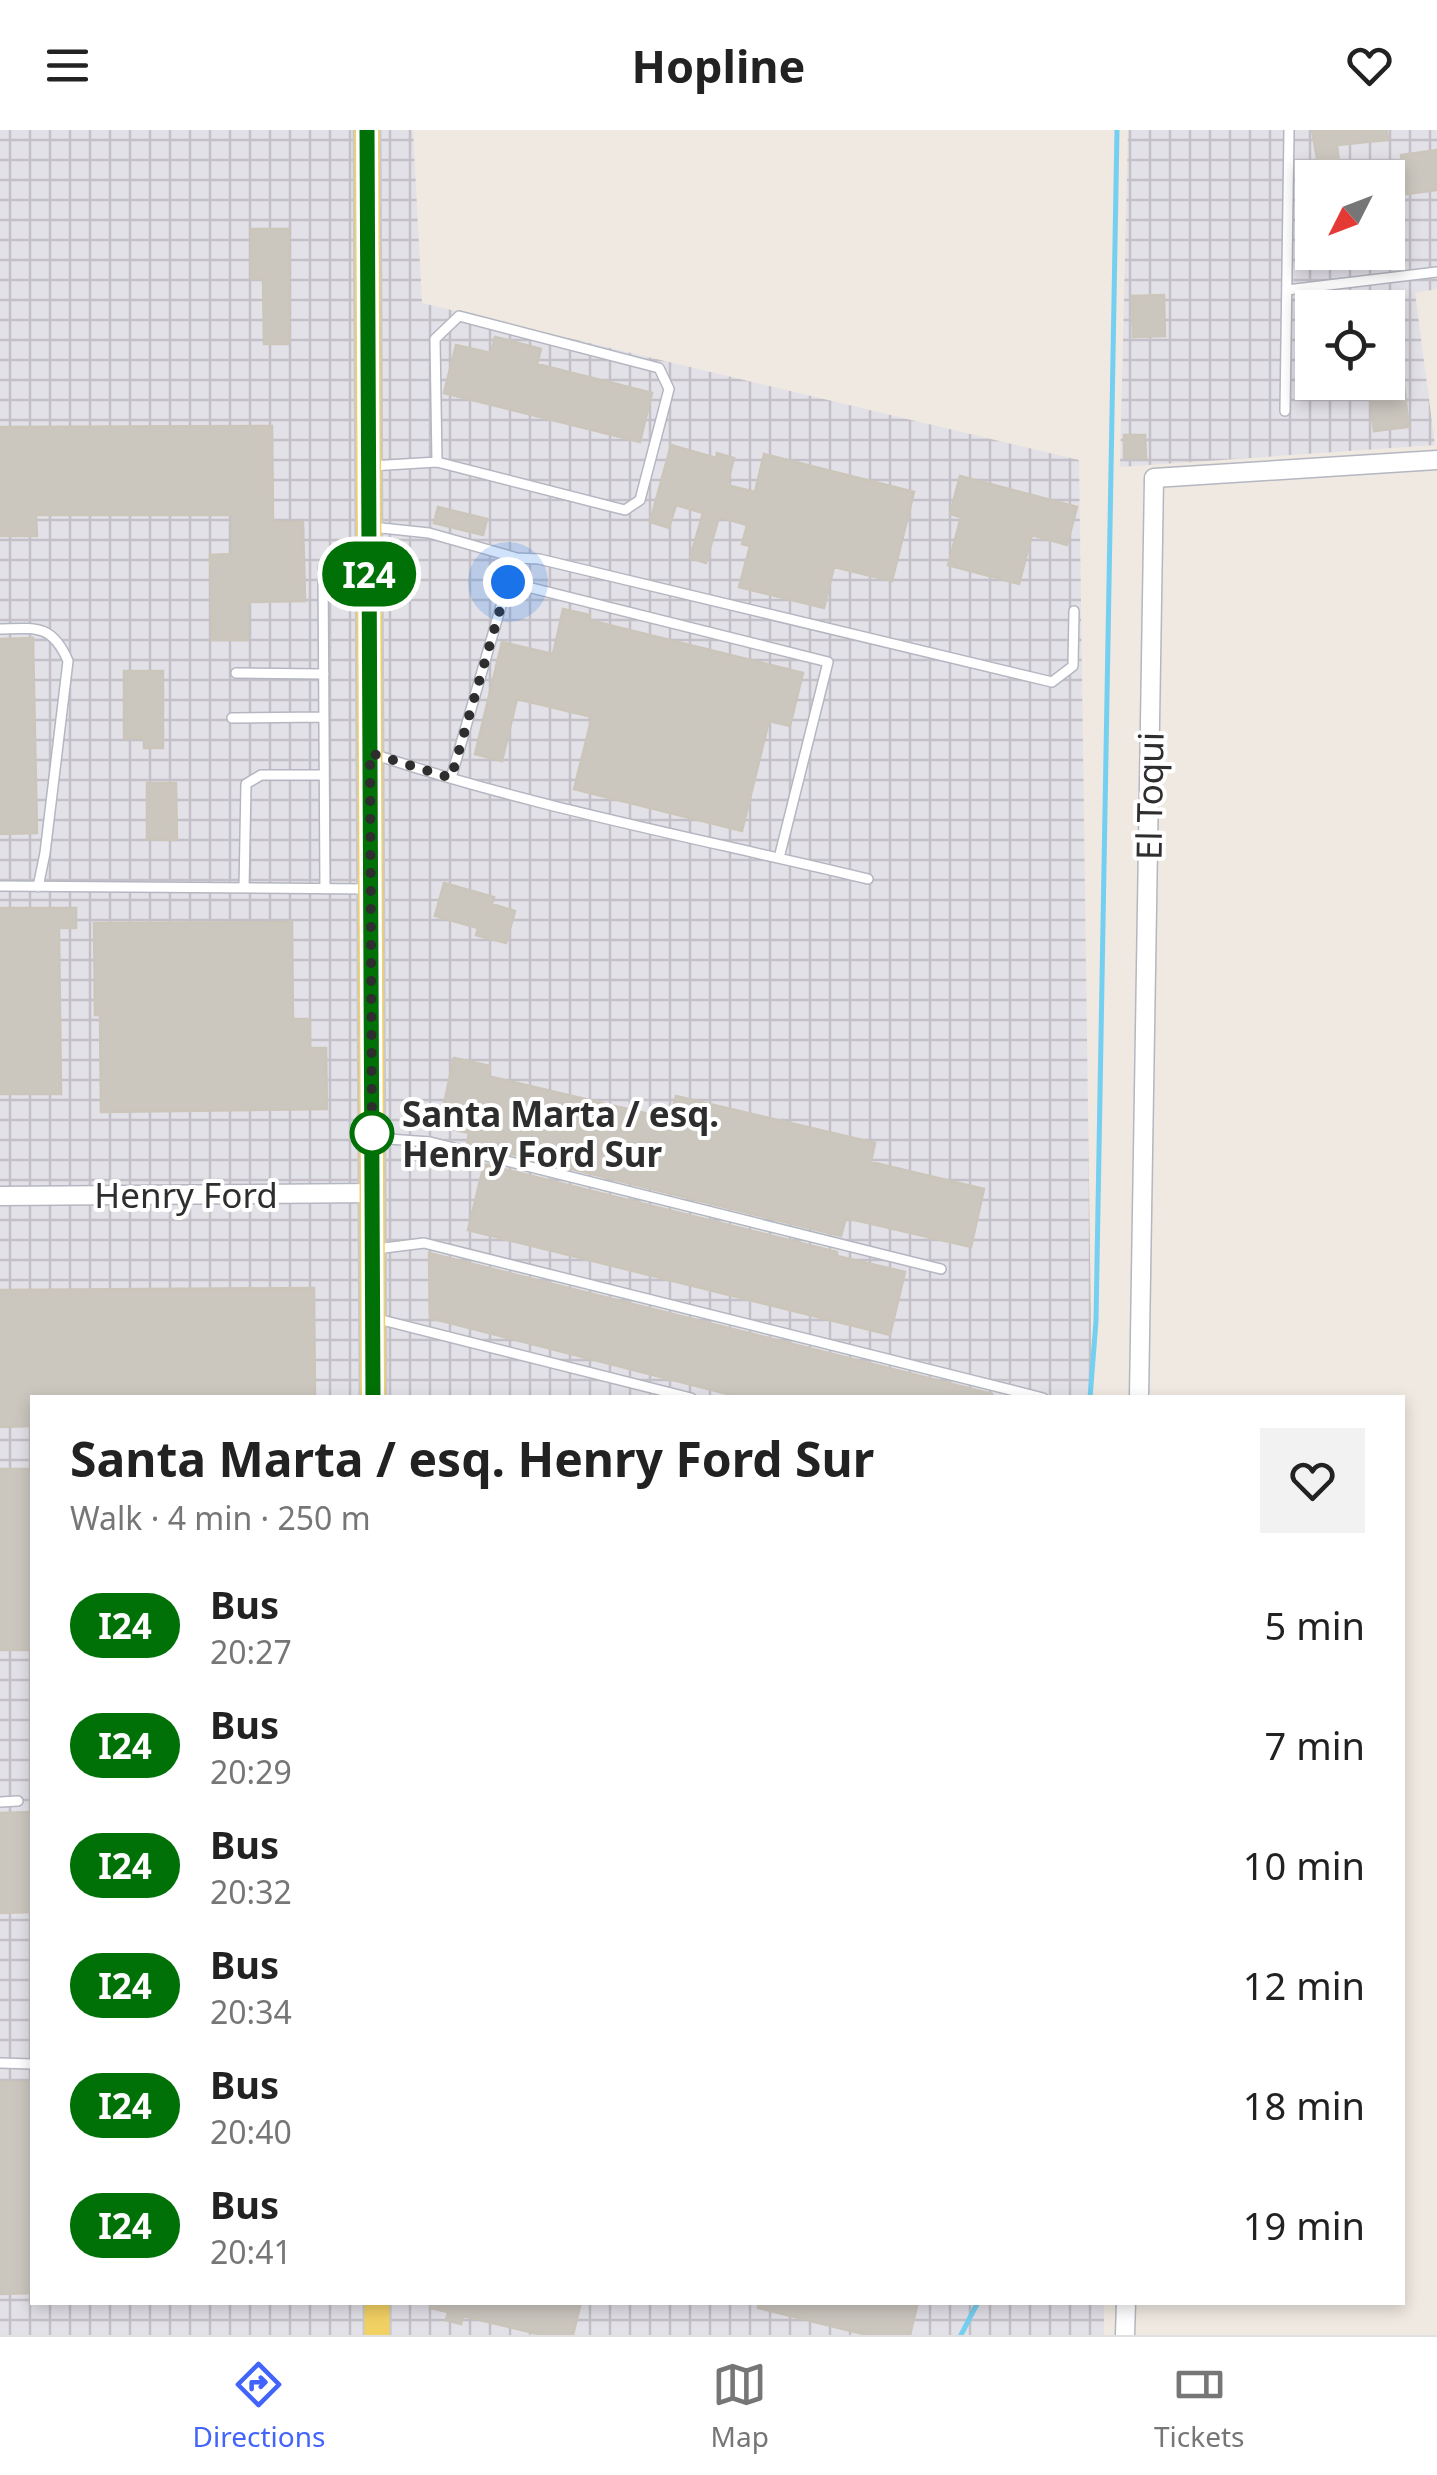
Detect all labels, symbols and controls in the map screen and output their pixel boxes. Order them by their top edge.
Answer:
text: Hopline [632,35,805,96]
icon: menu [40,38,95,93]
icon: heart [1342,38,1397,93]
north arrow [1295,160,1405,270]
map controls [1295,160,1405,400]
button: locate [1295,290,1405,400]
line badge: I24 [312,542,426,606]
text: I24 [342,551,396,598]
your location [483,557,533,607]
street label: El Toqui [1124,732,1174,860]
place label: Santa Marta / esq. Henry Ford Sur [402,1090,719,1177]
marker: Santa Marta / esq. Henry Ford Sur [351,1112,393,1154]
street label: Henry Ford [94,1171,278,1218]
text: Santa Marta / esq. Henry Ford Sur [70,1426,874,1491]
button: heart [1260,1428,1365,1533]
text: Walk · 4 min · 250 m [70,1496,371,1539]
text: Bus [210,1578,279,1630]
text: 5 min [1265,1599,1365,1651]
text: I24 [98,1602,152,1649]
text: 20:27 [210,1630,292,1673]
text: Bus [210,1698,279,1750]
text: 7 min [1265,1719,1365,1771]
text: I24 [98,1722,152,1769]
text: 20:29 [210,1750,292,1793]
text: Bus [210,1818,279,1870]
text: 10 min [1243,1839,1365,1891]
text: I24 [98,1842,152,1889]
text: 20:32 [210,1870,292,1913]
text: Bus [210,1938,279,1990]
text: 12 min [1243,1959,1365,2011]
text: I24 [98,1962,152,2009]
text: 20:34 [210,1990,292,2033]
text: Bus [210,2058,279,2110]
text: 18 min [1243,2079,1365,2131]
text: I24 [98,2082,152,2129]
text: 20:40 [210,2110,292,2153]
text: Bus [210,2178,279,2230]
text: 19 min [1243,2199,1365,2251]
text: I24 [98,2202,152,2249]
text: 20:41 [210,2230,292,2273]
tab: Directions [193,2357,325,2455]
tab: Map [711,2357,769,2455]
tab: Tickets [1154,2357,1244,2455]

